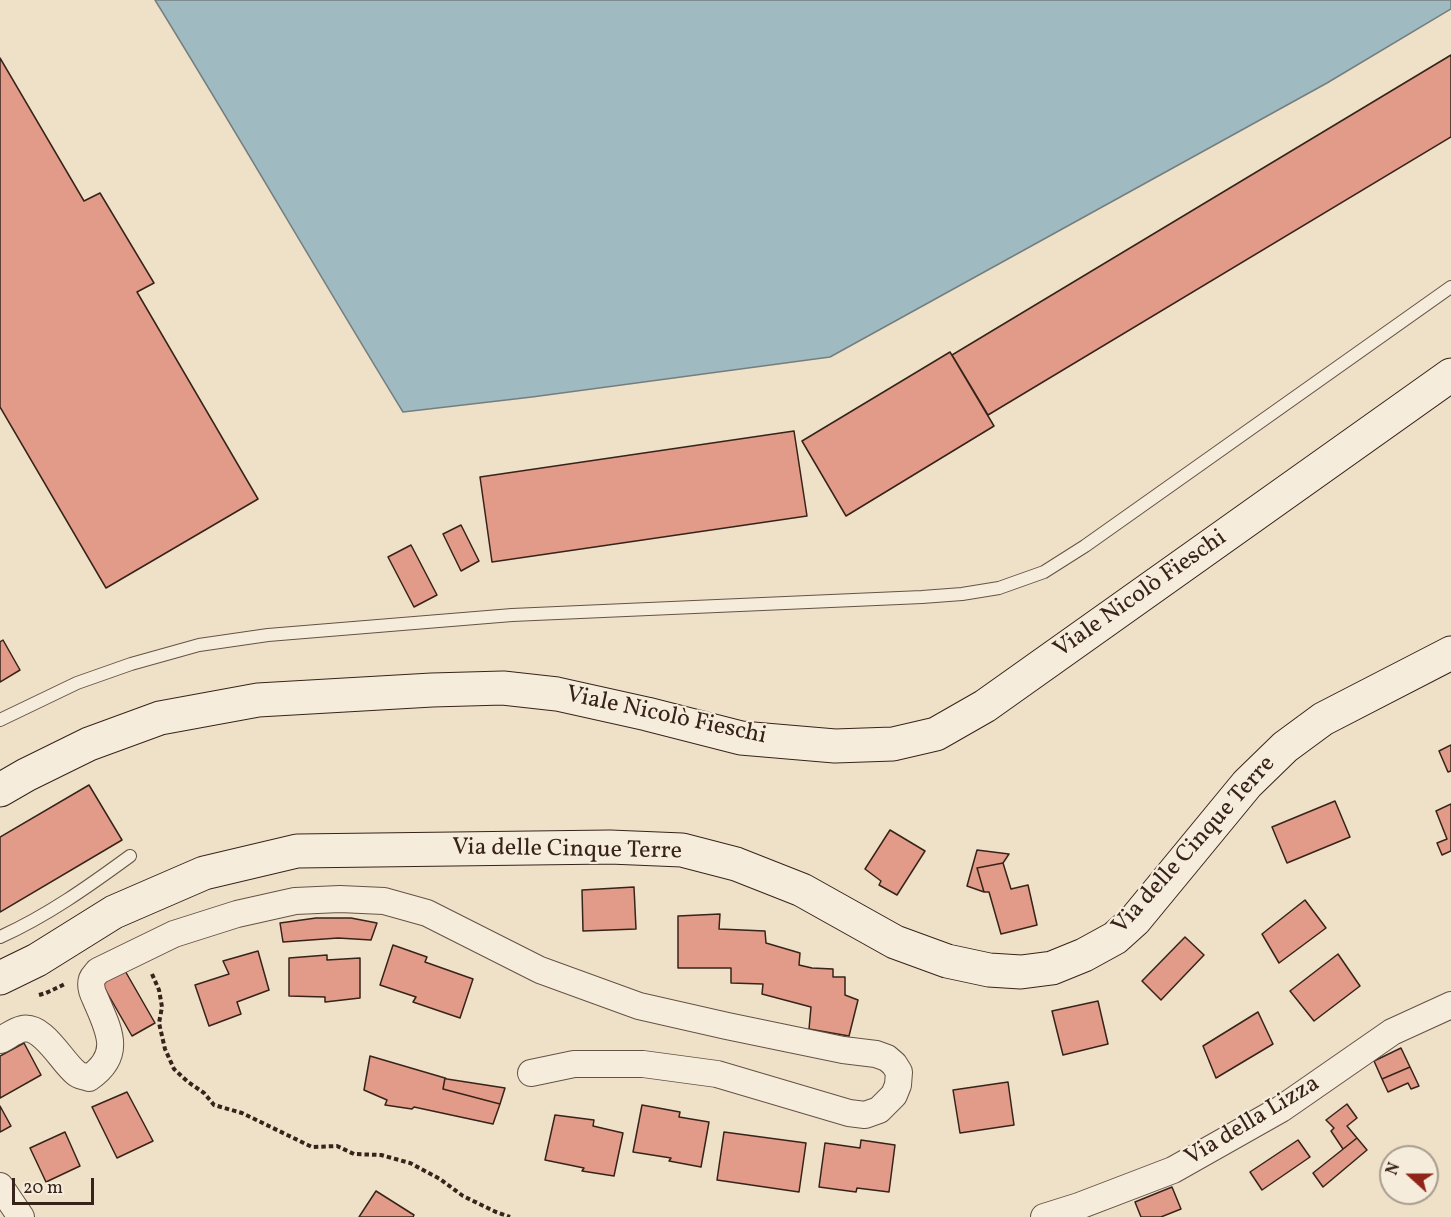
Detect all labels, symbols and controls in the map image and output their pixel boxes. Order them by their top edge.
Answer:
street label: Viale Nicolò Fieschi [1049,525,1233,665]
street label: Viale Nicolò Fieschi [563,682,769,752]
street label: Via delle Cinque Terre [1107,751,1283,941]
street label: Via delle Cinque Terre [452,835,682,867]
street label: Via della Lizza [1180,1071,1326,1173]
north arrow [1379,1145,1439,1205]
text: N [1382,1160,1406,1179]
scale bar [15,1166,98,1204]
text: 20 m [23,1176,63,1201]

